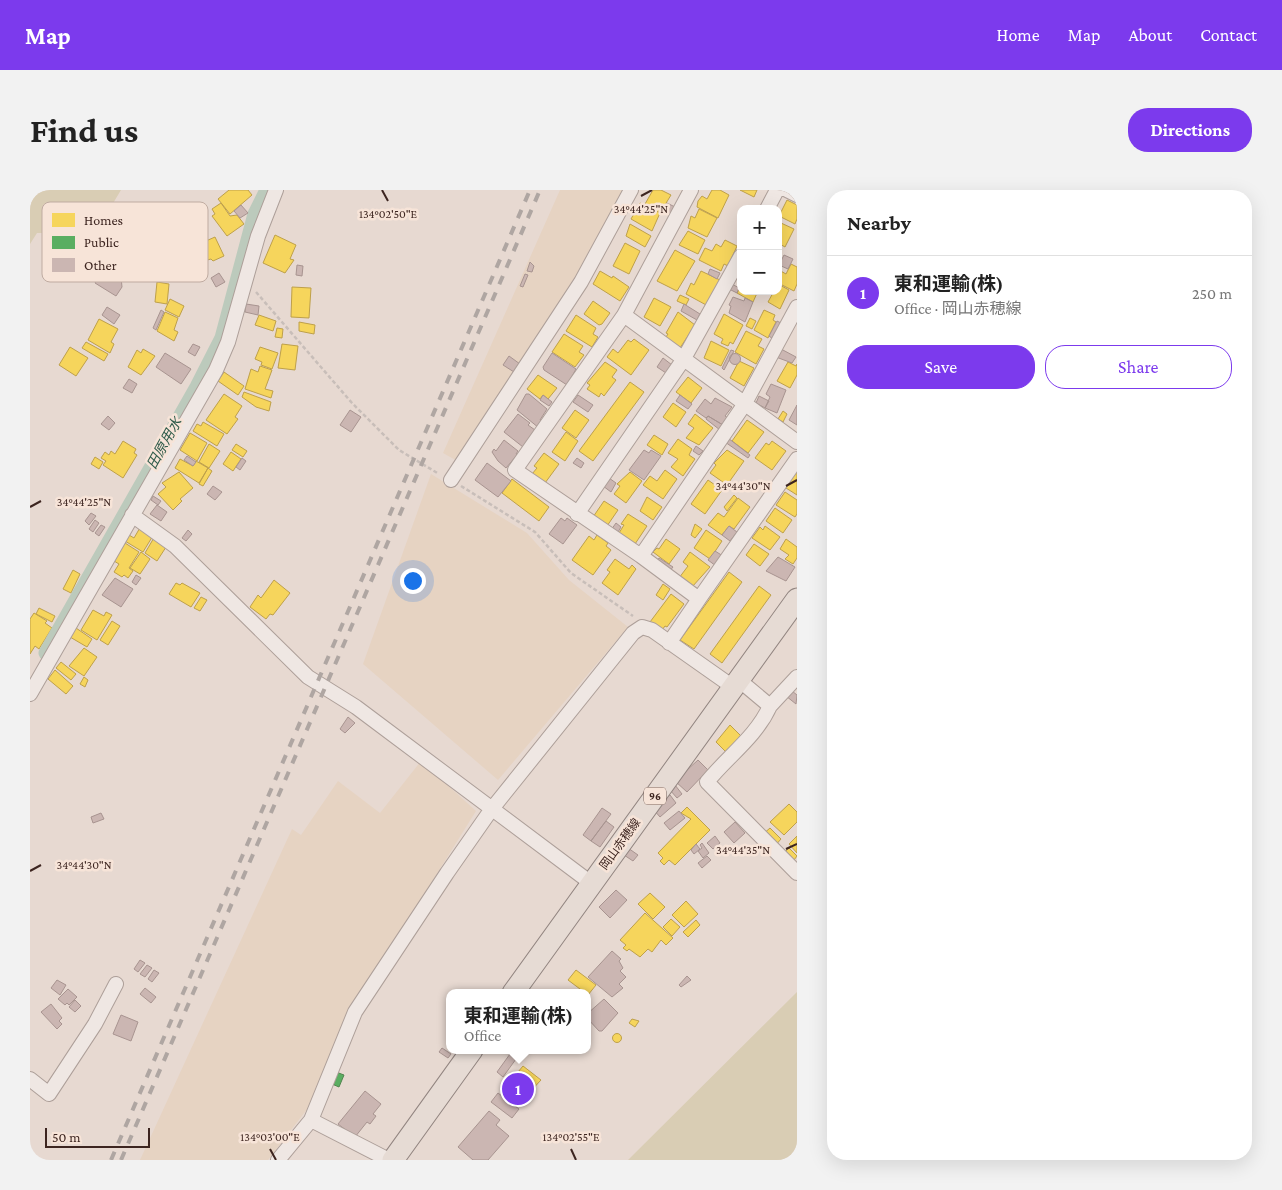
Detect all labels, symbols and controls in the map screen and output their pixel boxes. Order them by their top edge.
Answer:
text: Map [25,22,71,49]
text: Home [997,25,1040,45]
text: Map [1068,25,1100,45]
text: About [1128,25,1172,45]
text: Contact [1200,25,1257,45]
button: Directions [1128,108,1252,152]
text: Find us [30,111,138,150]
legend [42,202,208,282]
text: 34°44'25"N [614,202,668,216]
map controls [737,205,782,295]
button: + [737,205,782,250]
text: 134°02'50"E [359,207,418,221]
text: Nearby [847,211,911,235]
text: Homes [84,212,123,228]
text: Public [84,234,119,250]
button: − [737,250,782,295]
text: Other [84,257,117,273]
text: 東和運輸(株) [894,273,1003,294]
text: 1 [860,285,866,302]
text: 250 m [1192,285,1232,302]
text: Office · 岡山赤穂線 [894,300,1021,317]
button: Save [847,345,1035,389]
button: Share [1045,345,1232,389]
water label: 田原用水 [143,413,186,471]
text: 34°44'30"N [715,479,771,493]
text: 34°44'25"N [57,495,111,509]
your location [400,568,426,594]
road number: 96 [644,788,666,804]
street label: 岡山赤穂線 [597,816,643,872]
text: 34°44'35"N [716,843,770,857]
text: 34°44'30"N [56,858,112,872]
popup [446,989,591,1054]
text: 東和運輸(株) [464,1005,573,1026]
text: Office [464,1027,501,1044]
pin: 1 [502,1070,534,1108]
scale bar [45,1125,150,1148]
text: 50 m [52,1129,80,1145]
text: 134°03'00"E [240,1130,300,1144]
text: 134°02'55"E [542,1130,600,1144]

